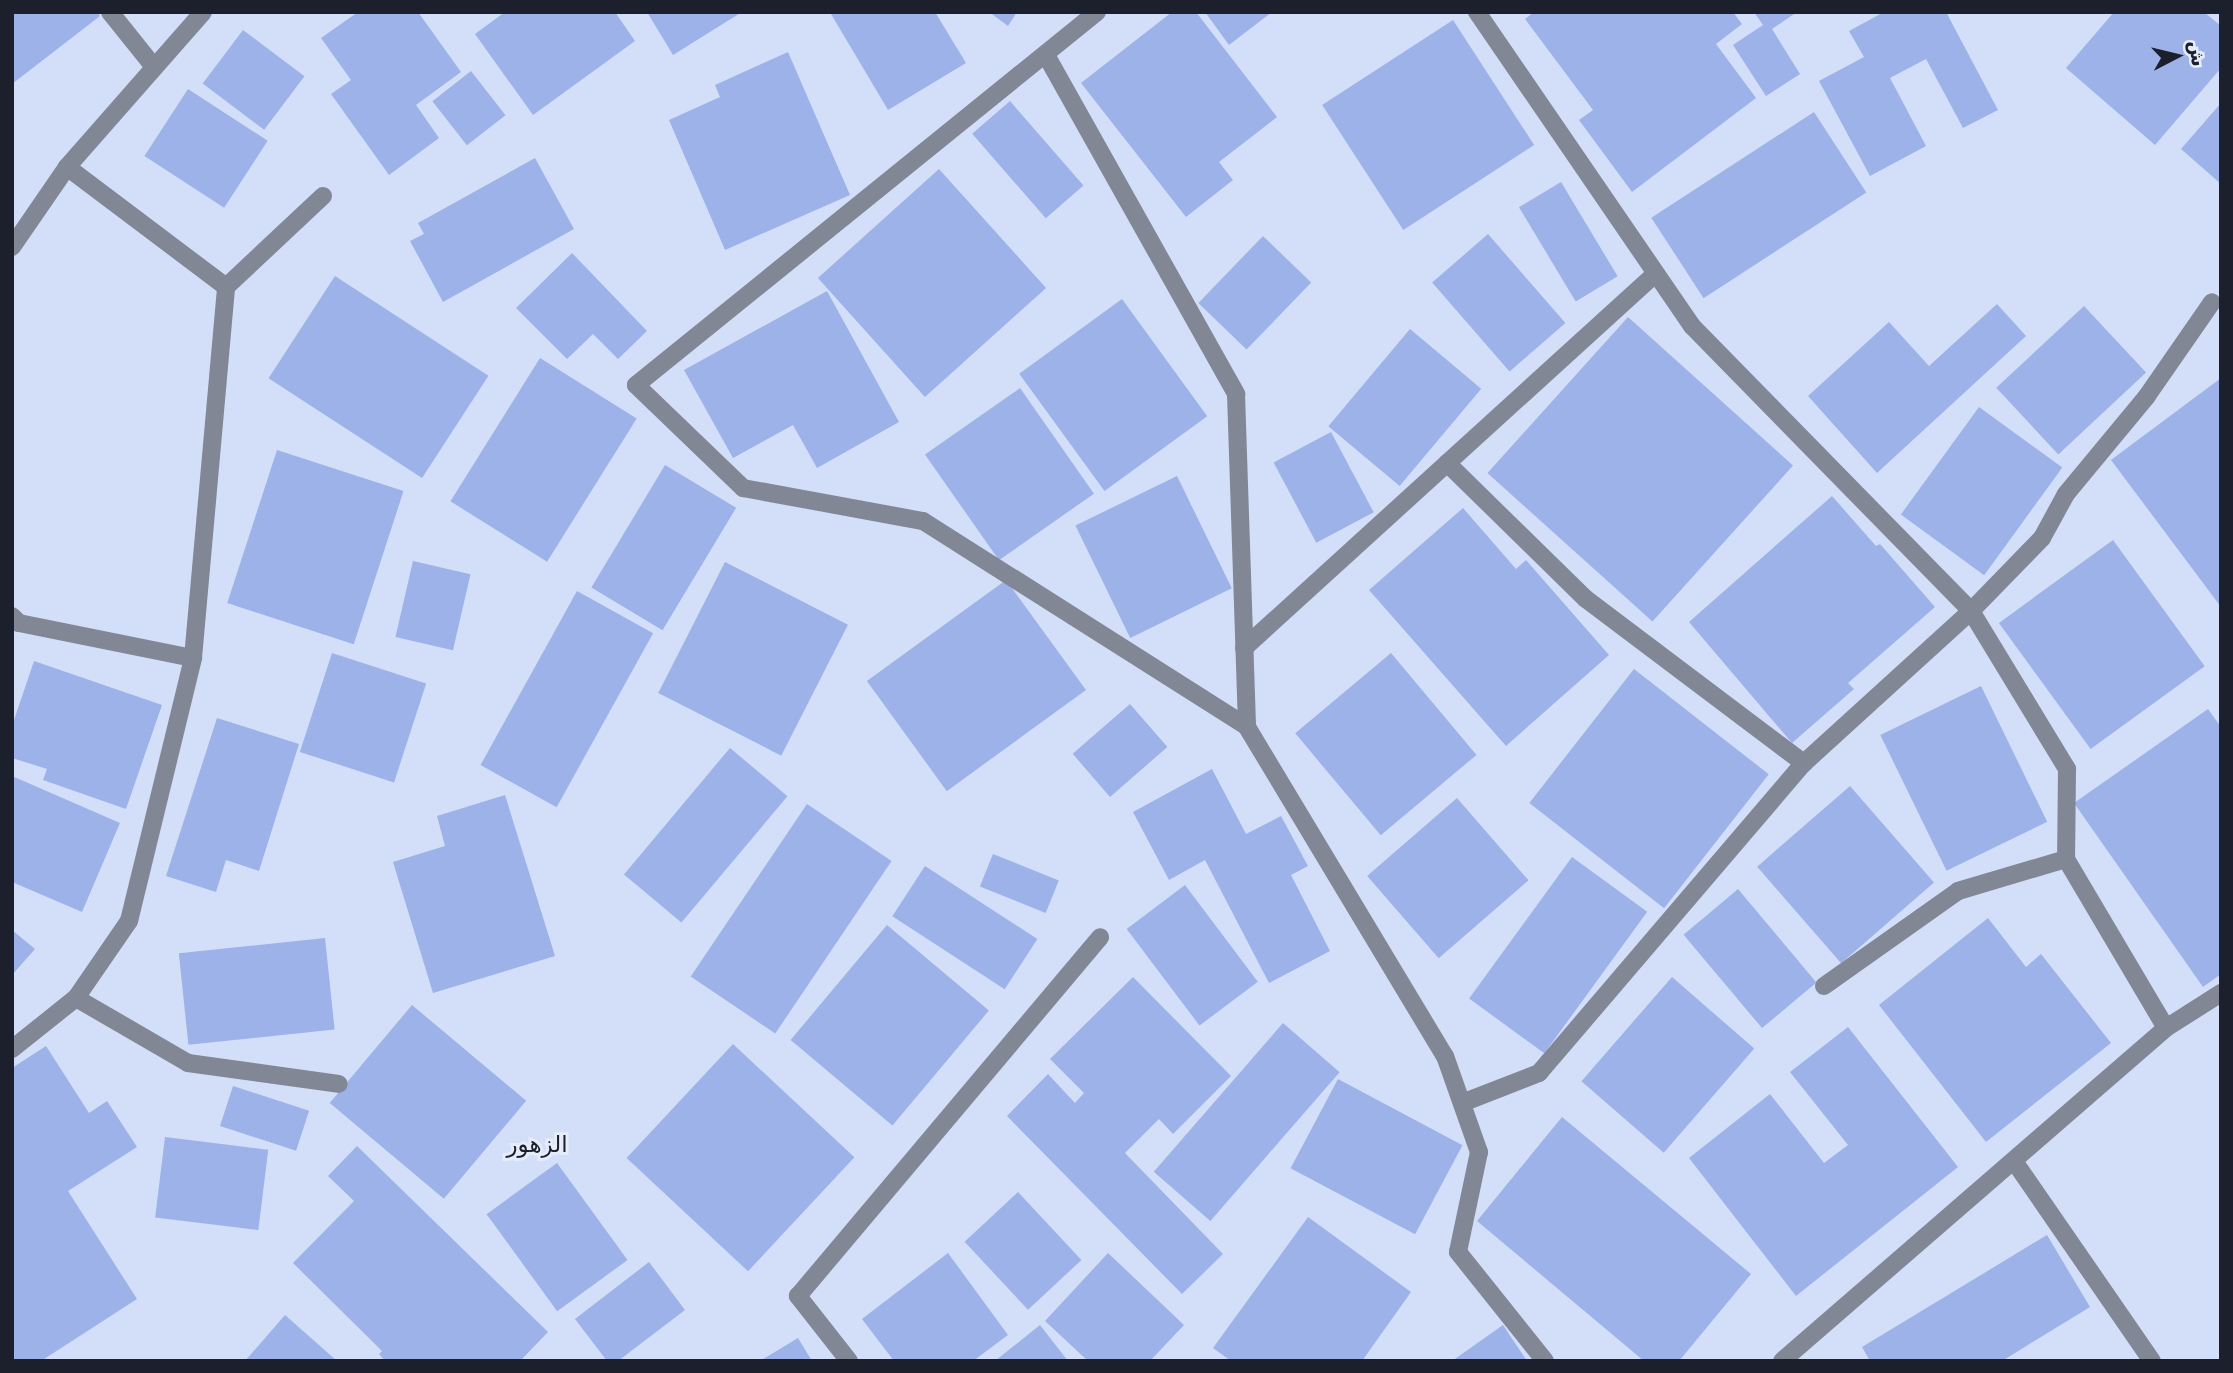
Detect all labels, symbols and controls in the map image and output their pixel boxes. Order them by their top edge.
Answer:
north arrow [2142,21,2212,91]
text: ش [2185,39,2210,68]
district label: الزهور [506,1130,568,1158]

